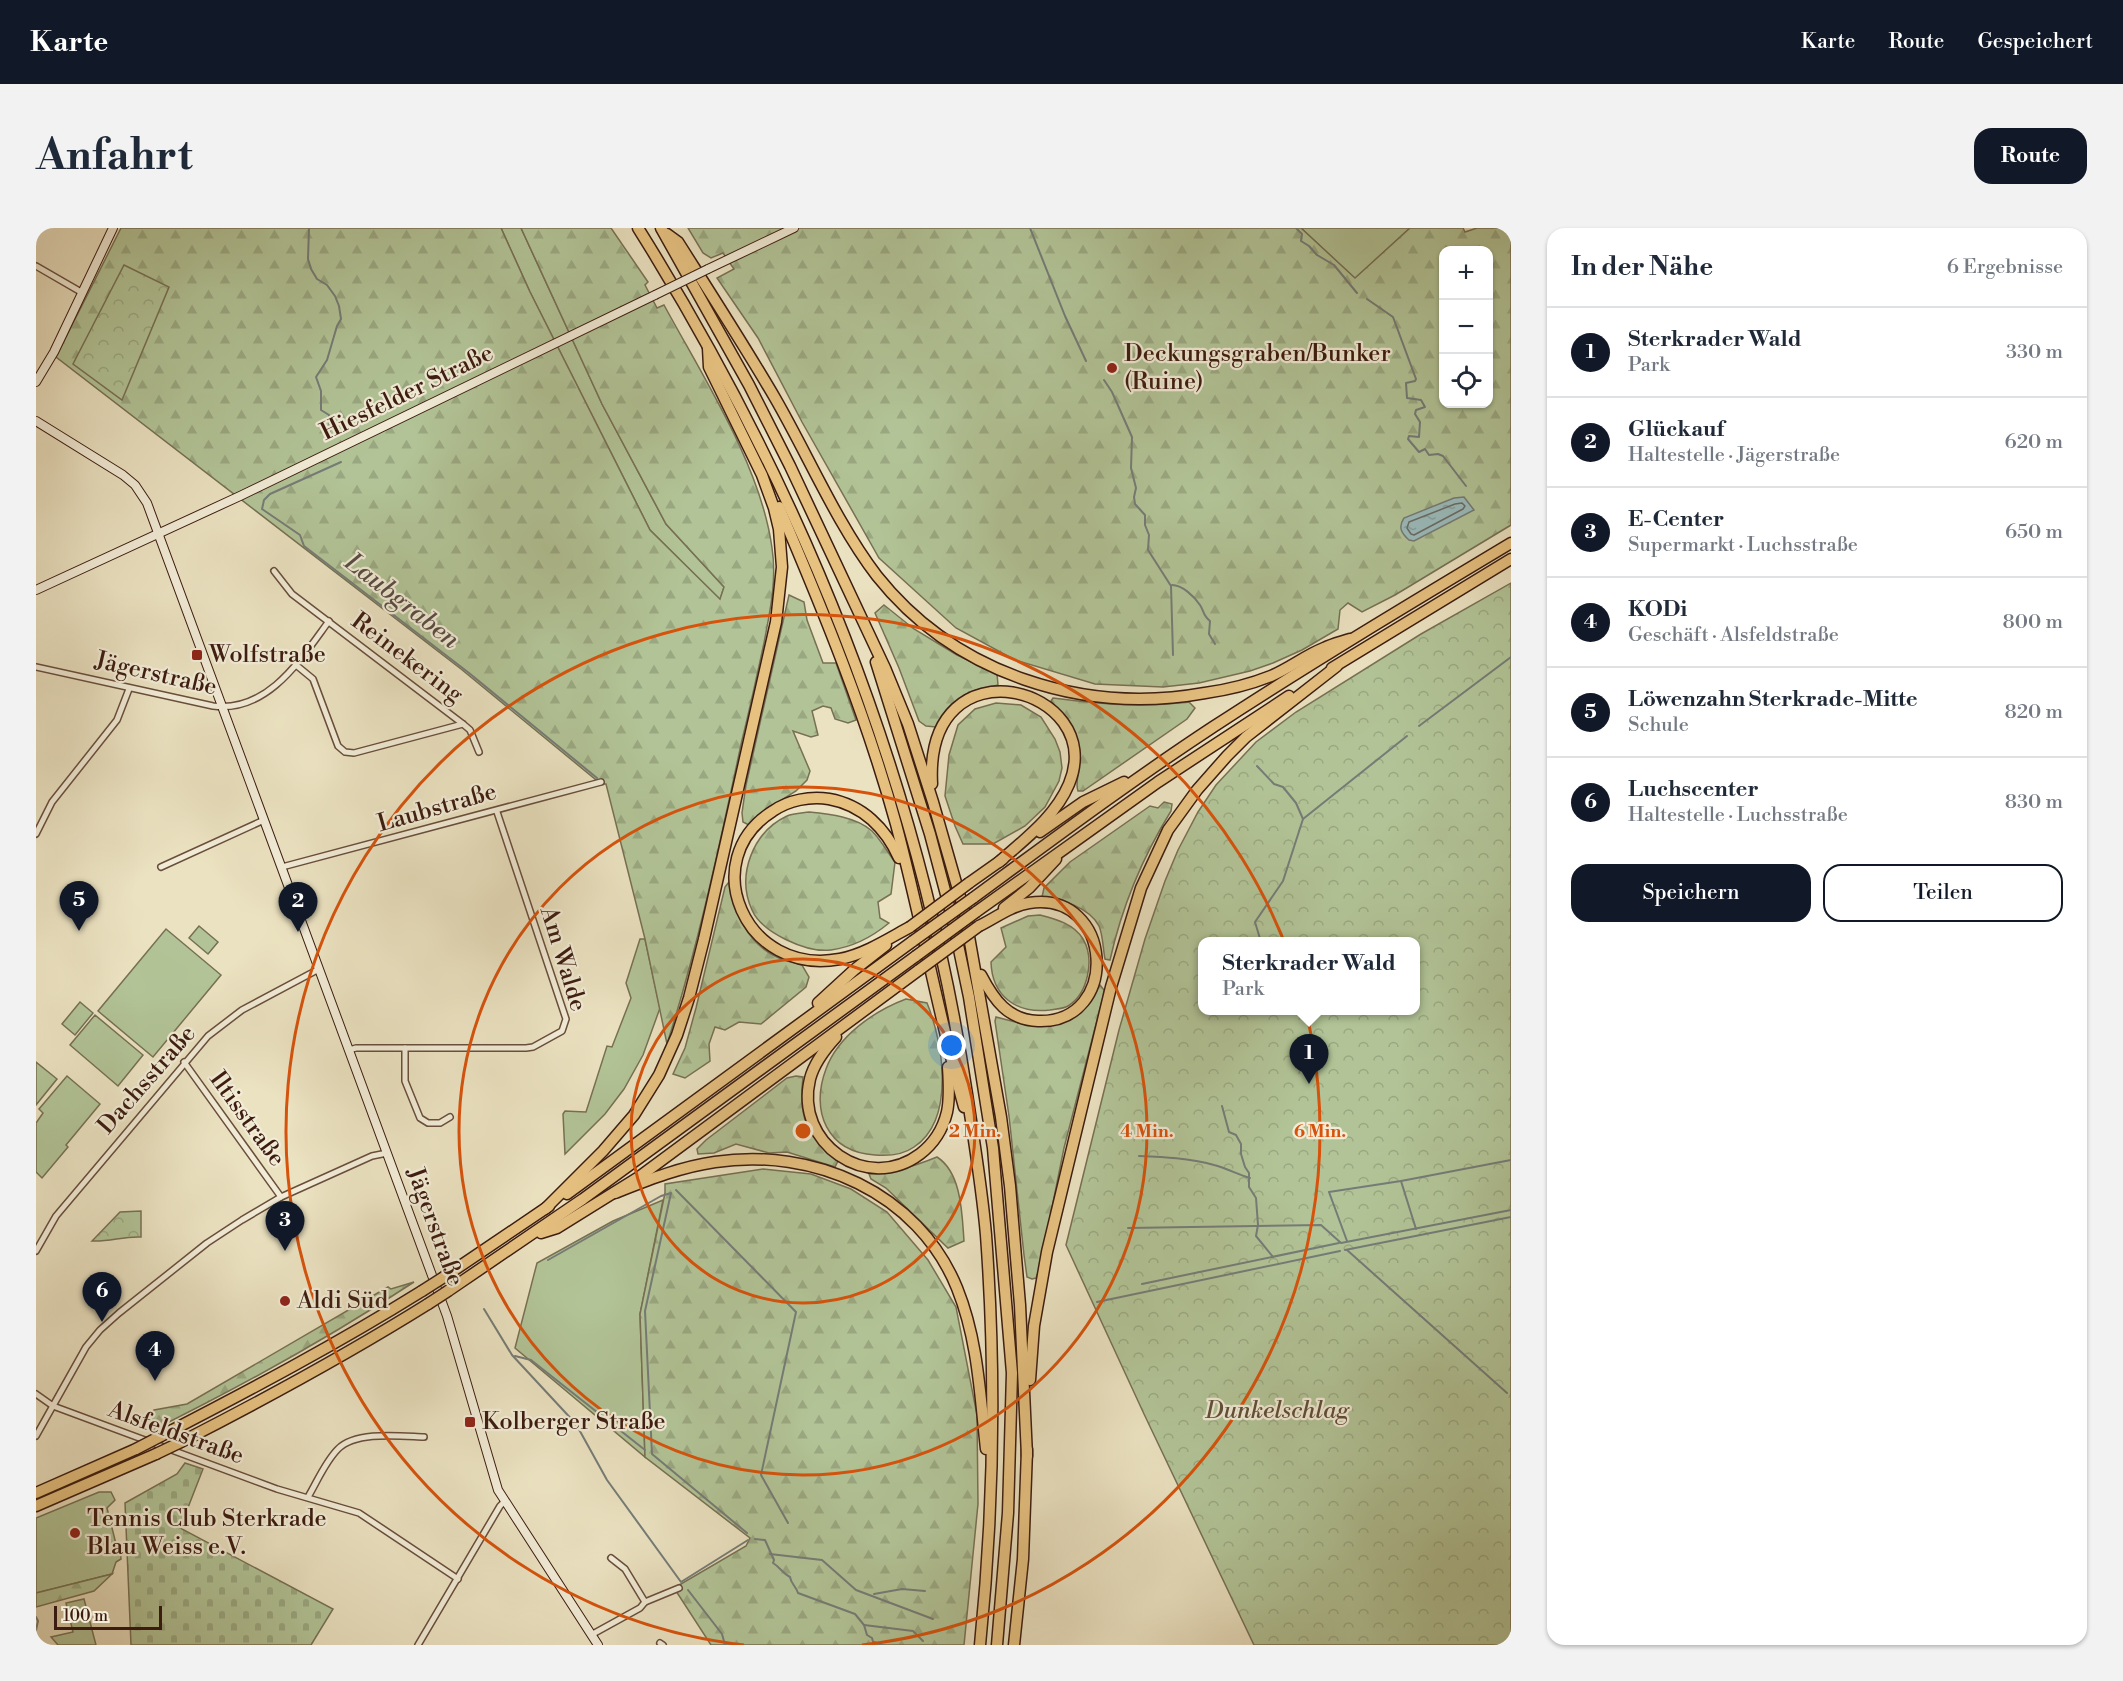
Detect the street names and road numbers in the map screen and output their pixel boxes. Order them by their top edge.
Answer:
street label: Hiesfelder Straße [316,338,498,448]
street label: Reinekering [345,606,470,710]
street label: Jägerstraße [91,645,220,703]
street label: Laubstraße [374,777,500,839]
street label: Am Walde [533,902,593,1015]
street label: Dachsstraße [91,1019,203,1141]
street label: Iltisstraße [202,1066,292,1172]
street label: Jägerstraße [399,1163,470,1290]
street label: Alsfeldstraße [103,1394,248,1471]

